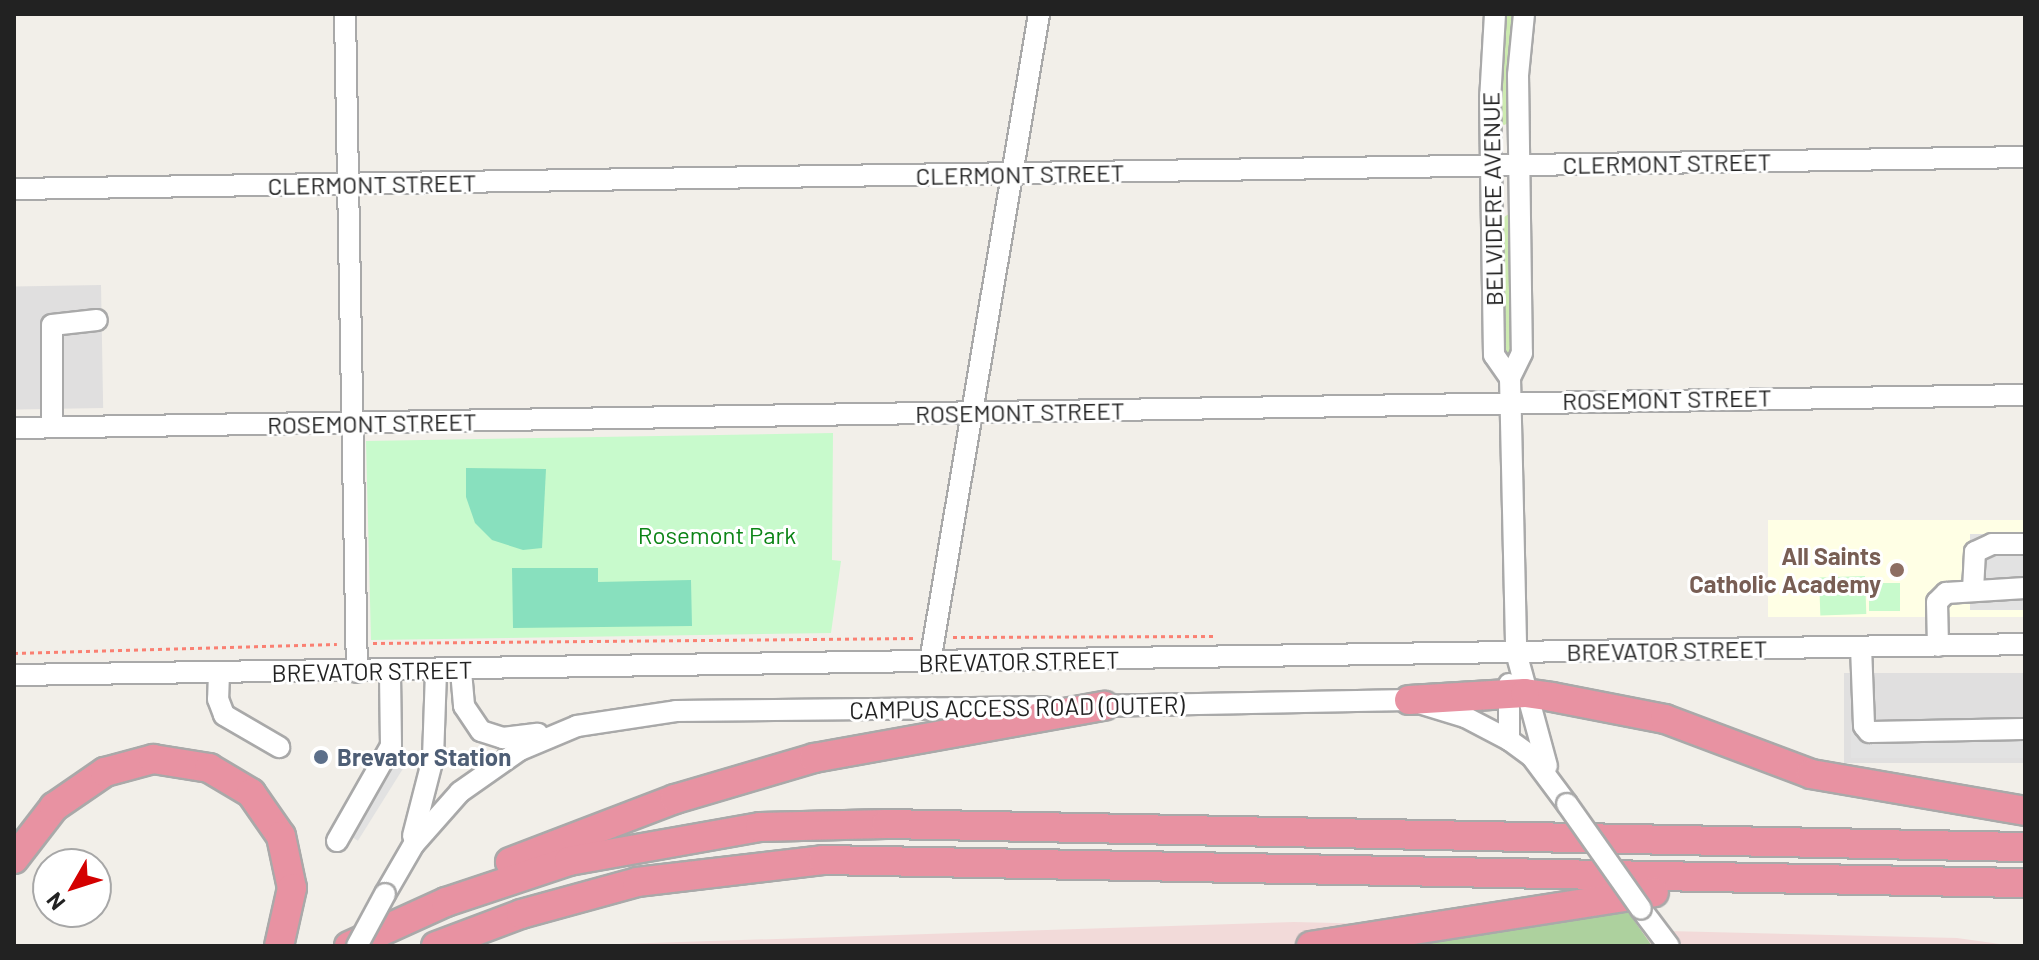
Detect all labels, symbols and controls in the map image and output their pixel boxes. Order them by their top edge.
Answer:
street label: BELVIDERE AVENUE [1476,92,1508,306]
street label: CLERMONT STREET [1562,147,1772,179]
street label: CLERMONT STREET [915,158,1125,190]
street label: CLERMONT STREET [267,168,477,200]
street label: ROSEMONT STREET [1562,383,1772,415]
street label: ROSEMONT STREET [915,396,1125,428]
street label: ROSEMONT STREET [267,407,477,439]
park label: Rosemont Park [638,521,796,549]
place label: All Saints Catholic Academy [1689,542,1881,598]
marker: All Saints Catholic Academy [1888,561,1906,579]
street label: BREVATOR STREET [1566,634,1768,666]
street label: BREVATOR STREET [918,645,1120,677]
street label: BREVATOR STREET [271,655,473,687]
street label: CAMPUS ACCESS ROAD (OUTER) [849,690,1185,724]
place label: Brevator Station [337,743,511,771]
marker: Brevator Station [312,748,330,766]
north arrow [32,848,112,928]
text: N [40,888,70,916]

